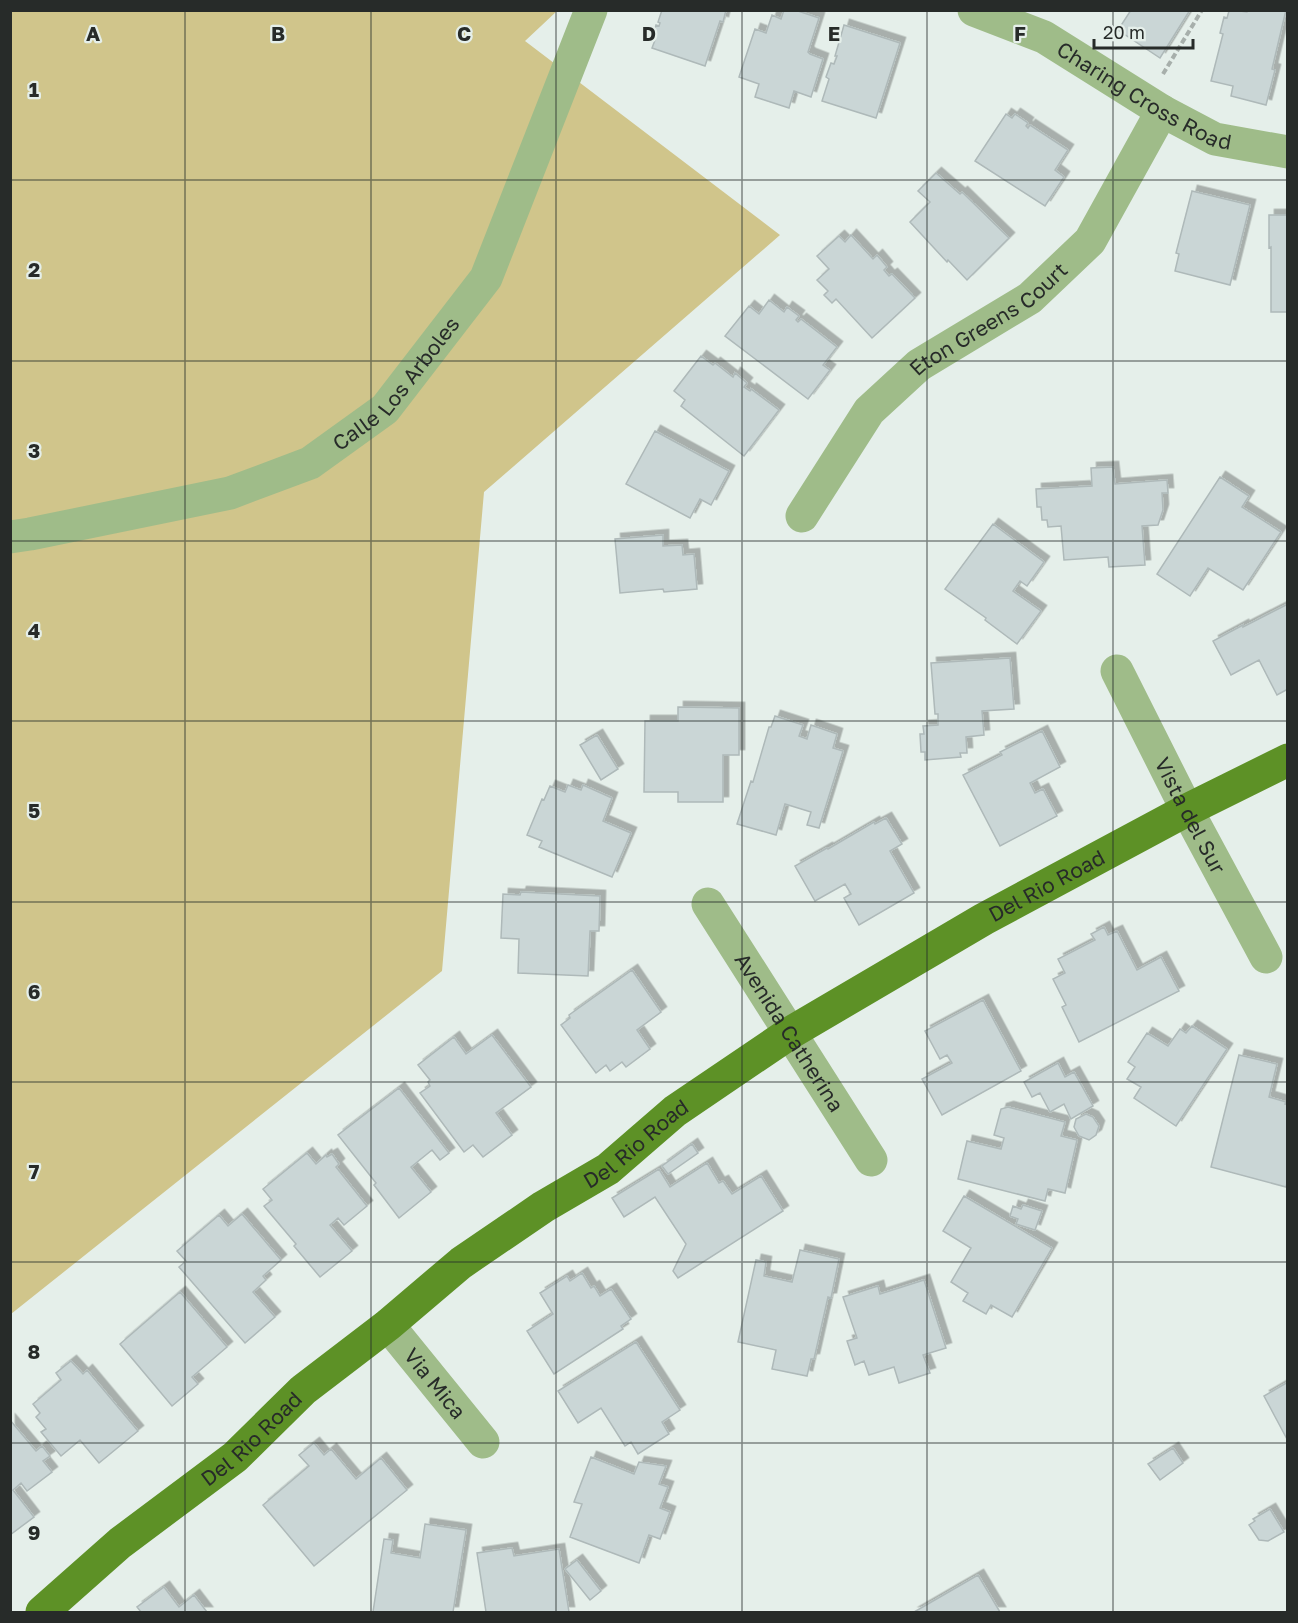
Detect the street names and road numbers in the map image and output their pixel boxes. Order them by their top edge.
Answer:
street label: Charing Cross Road [1052,36,1234,155]
street label: Eton Greens Court [904,257,1073,381]
street label: Calle Los Arboles [327,311,465,456]
street label: Vista del Sur [1149,753,1232,878]
street label: Del Rio Road [984,844,1109,927]
street label: Avenida Catherina [730,948,850,1116]
street label: Del Rio Road [578,1093,693,1194]
street label: Via Mica [399,1342,472,1424]
street label: Del Rio Road [195,1386,307,1491]

